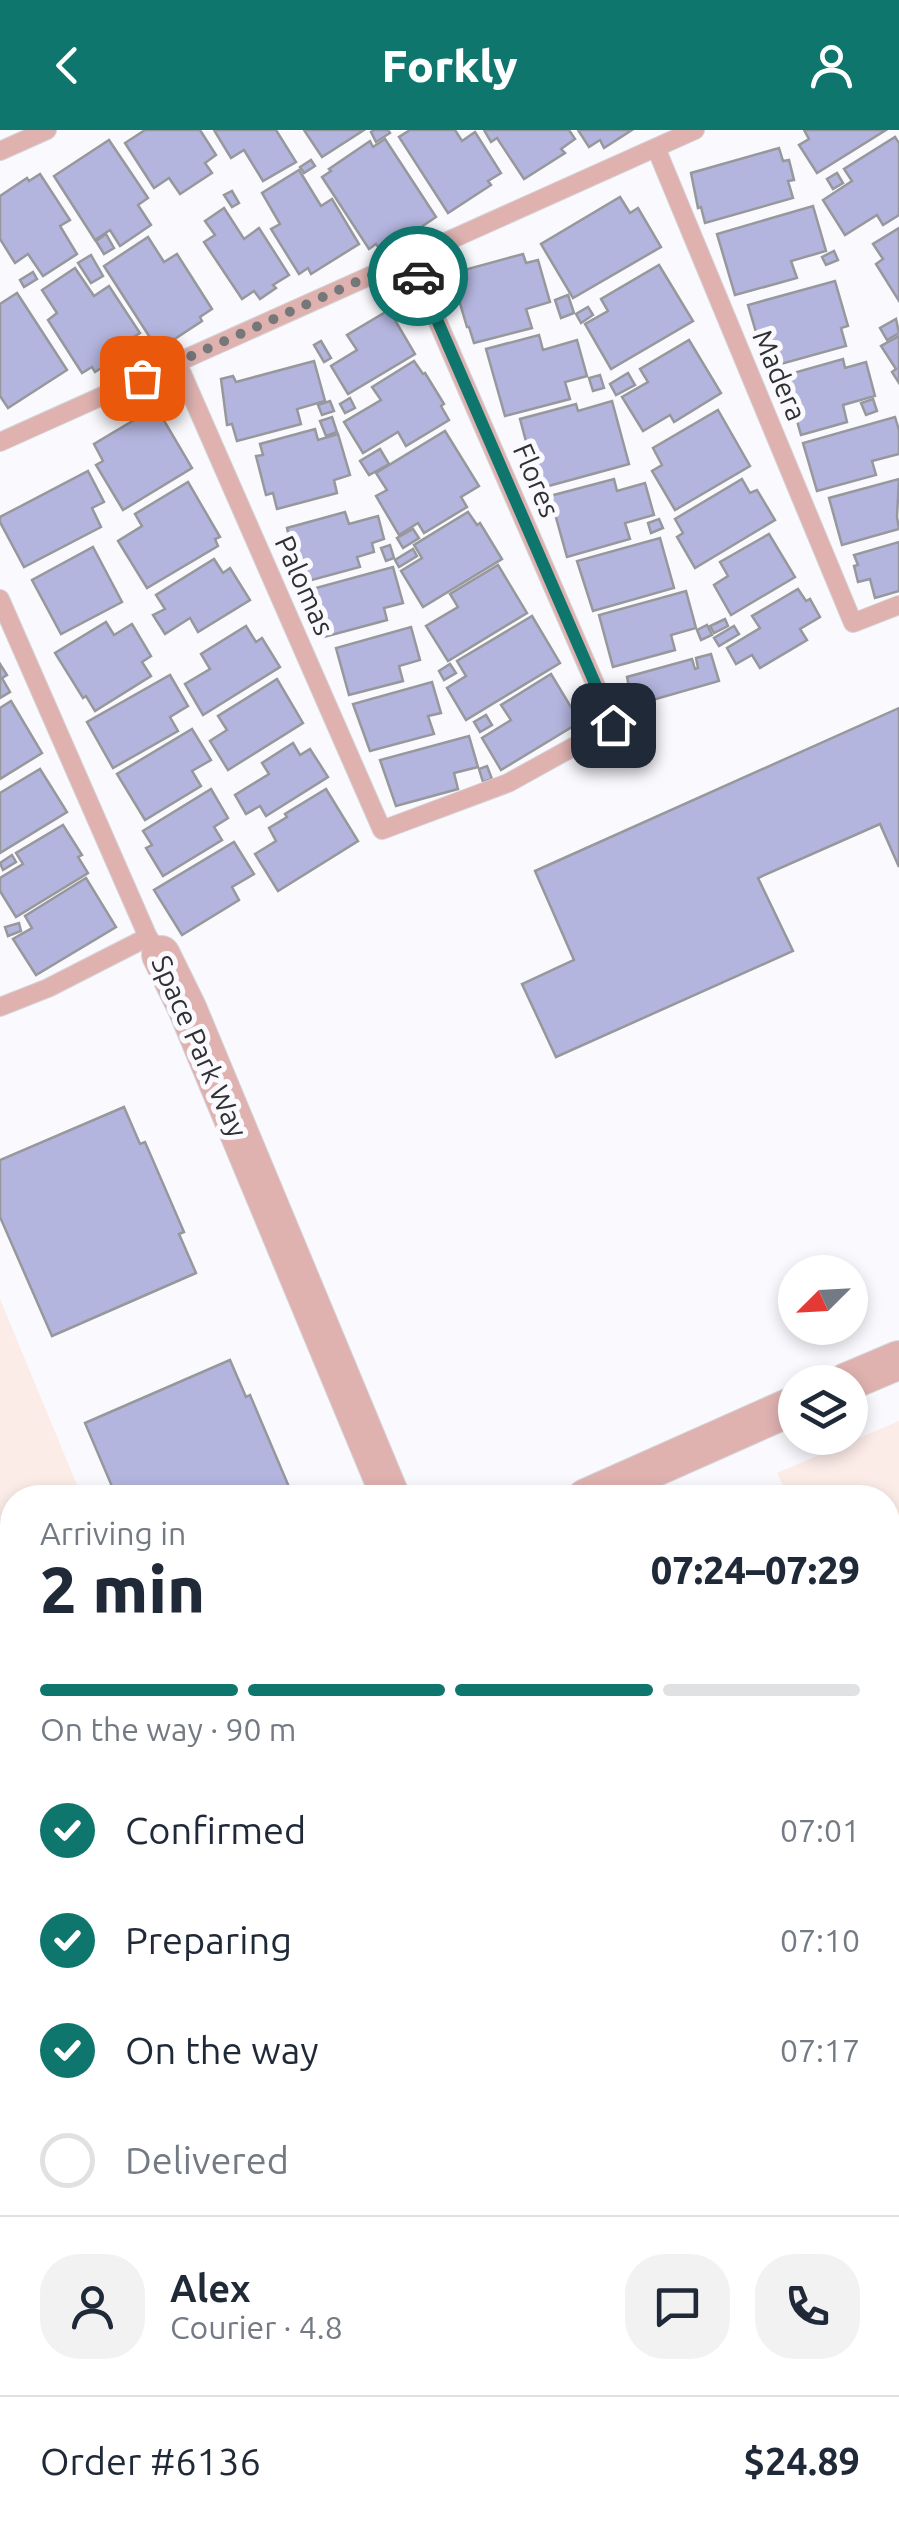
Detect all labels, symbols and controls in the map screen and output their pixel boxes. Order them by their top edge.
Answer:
icon: back [40,38,95,93]
icon: person [804,38,859,93]
text: Forkly [381,40,518,91]
courier [368,226,468,326]
icon: car [391,249,446,304]
street label: Madera [747,325,813,425]
pin [100,336,185,421]
icon: bag [115,351,170,406]
street label: Flores [508,439,566,521]
street label: Palomas [269,531,341,639]
pin [571,683,656,768]
icon: home [586,698,641,753]
street label: Space Park Way [146,950,254,1142]
north arrow [778,1255,868,1345]
map controls [778,1255,868,1455]
button: layers [778,1365,868,1455]
text: Arriving in [40,1515,186,1551]
text: 07:24–07:29 [651,1549,860,1591]
text: 2 min [40,1552,205,1625]
text: On the way · 90 m [40,1711,296,1747]
icon: check [40,1803,95,1858]
text: Confirmed [125,1809,306,1851]
text: 07:01 [780,1812,860,1848]
icon: check [40,1913,95,1968]
text: Preparing [125,1919,292,1961]
text: 07:10 [780,1922,860,1958]
icon: check [40,2023,95,2078]
text: On the way [125,2029,318,2071]
text: 07:17 [780,2032,860,2068]
text: Delivered [125,2139,289,2181]
button: person [40,2254,145,2359]
button: chat [625,2254,730,2359]
button: phone [755,2254,860,2359]
text: Alex [170,2267,251,2309]
text: Courier · 4.8 [170,2309,343,2345]
text: Order #6136 [40,2440,261,2482]
text: $24.89 [743,2440,860,2482]

